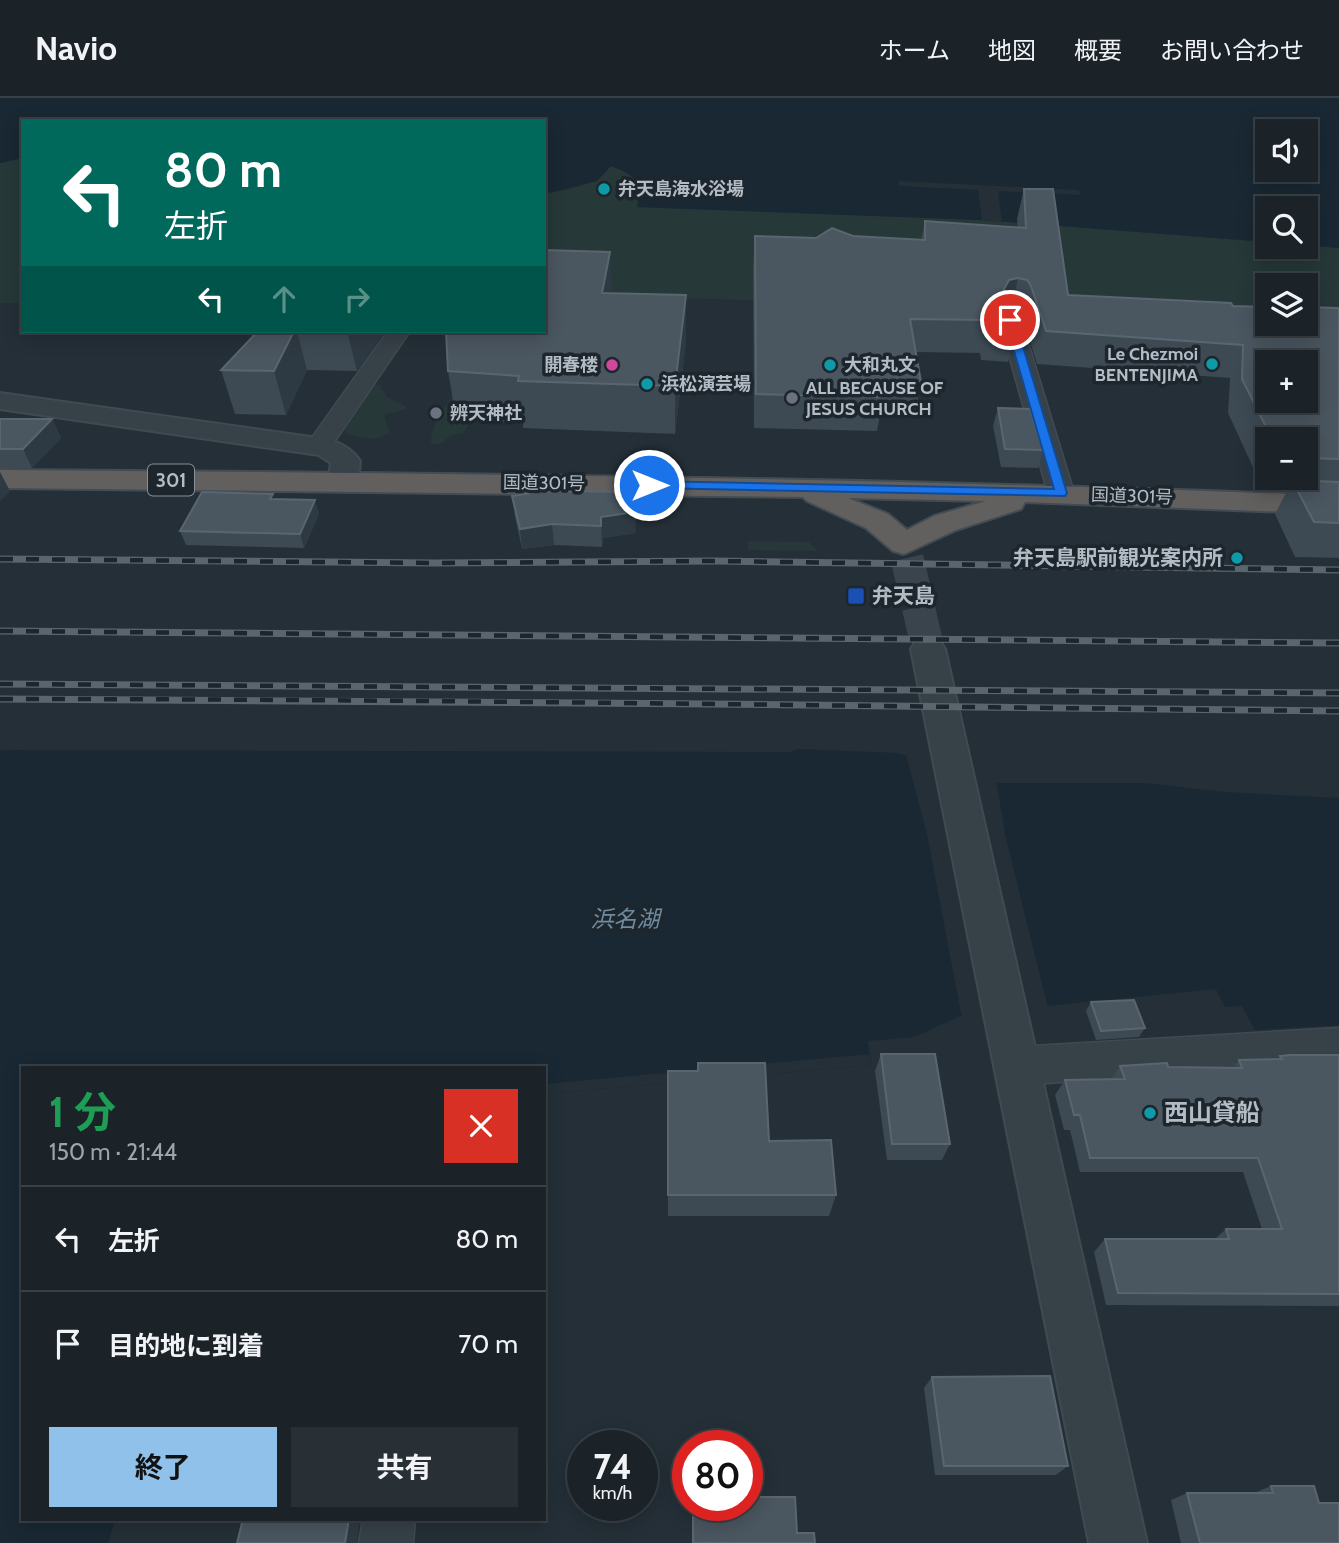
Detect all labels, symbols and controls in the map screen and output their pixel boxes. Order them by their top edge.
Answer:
text: Navio [35,28,117,68]
text: ホーム [879,36,950,65]
text: 地図 [988,36,1036,65]
text: 概要 [1074,36,1122,65]
text: お問い合わせ [1160,36,1304,65]
map controls [1255,119,1318,490]
button: sound [1255,119,1318,182]
text: 80 m [164,140,282,199]
icon: left [49,147,140,238]
place label: 弁天島海水浴場 [618,178,744,200]
marker: 弁天島海水浴場 [596,181,612,197]
button: search [1255,196,1318,259]
text: 左折 [164,206,228,245]
button: layers [1255,273,1318,336]
icon: left [192,280,230,318]
icon: ahead [265,280,303,318]
icon: right [338,280,376,318]
pin [980,290,1040,350]
icon: arrive [991,301,1029,339]
place label: Le Chezmoi BENTENJIMA [1095,343,1199,386]
button: + [1255,350,1318,413]
place label: 開春楼 [544,354,598,376]
place label: 大和丸文 [844,354,916,376]
marker: Le Chezmoi BENTENJIMA [1204,356,1220,372]
marker: 開春楼 [604,357,620,373]
marker: 大和丸文 [822,357,838,373]
place label: 浜松演芸場 [661,373,751,395]
marker: 浜松演芸場 [639,376,655,392]
place label: ALL BECAUSE OF JESUS CHURCH [805,377,944,420]
marker: ALL BECAUSE OF JESUS CHURCH [784,390,800,406]
place label: 辨天神社 [450,402,522,424]
marker: 辨天神社 [428,405,444,421]
button: − [1255,427,1318,490]
position arrow [612,448,686,522]
road number: 301 [148,464,194,496]
street label: 国道301号 [503,471,585,495]
street label: 国道301号 [1091,484,1173,508]
place label: 弁天島駅前観光案内所 [1013,545,1223,570]
marker: 弁天島駅前観光案内所 [1229,550,1245,566]
place label: 弁天島 [872,583,935,608]
marker: 弁天島 [846,586,866,606]
water label: 浜名湖 [591,905,663,933]
text: 1 分 [49,1086,116,1138]
button: close [444,1089,518,1163]
place label: 西山貸船 [1164,1098,1260,1127]
marker: 西山貸船 [1142,1105,1158,1121]
text: 150 m · 21:44 [49,1138,177,1166]
icon: left [49,1220,87,1258]
text: 80 m [455,1223,518,1255]
text: 左折 [108,1225,160,1257]
icon: arrive [49,1325,87,1363]
text: 70 m [458,1328,518,1360]
text: 目的地に到着 [108,1330,264,1362]
button: 終了 [49,1427,277,1507]
button: 共有 [291,1427,518,1507]
speed limit sign: 80 [672,1430,763,1521]
text: 74 [593,1445,632,1488]
text: km/h [593,1482,632,1504]

